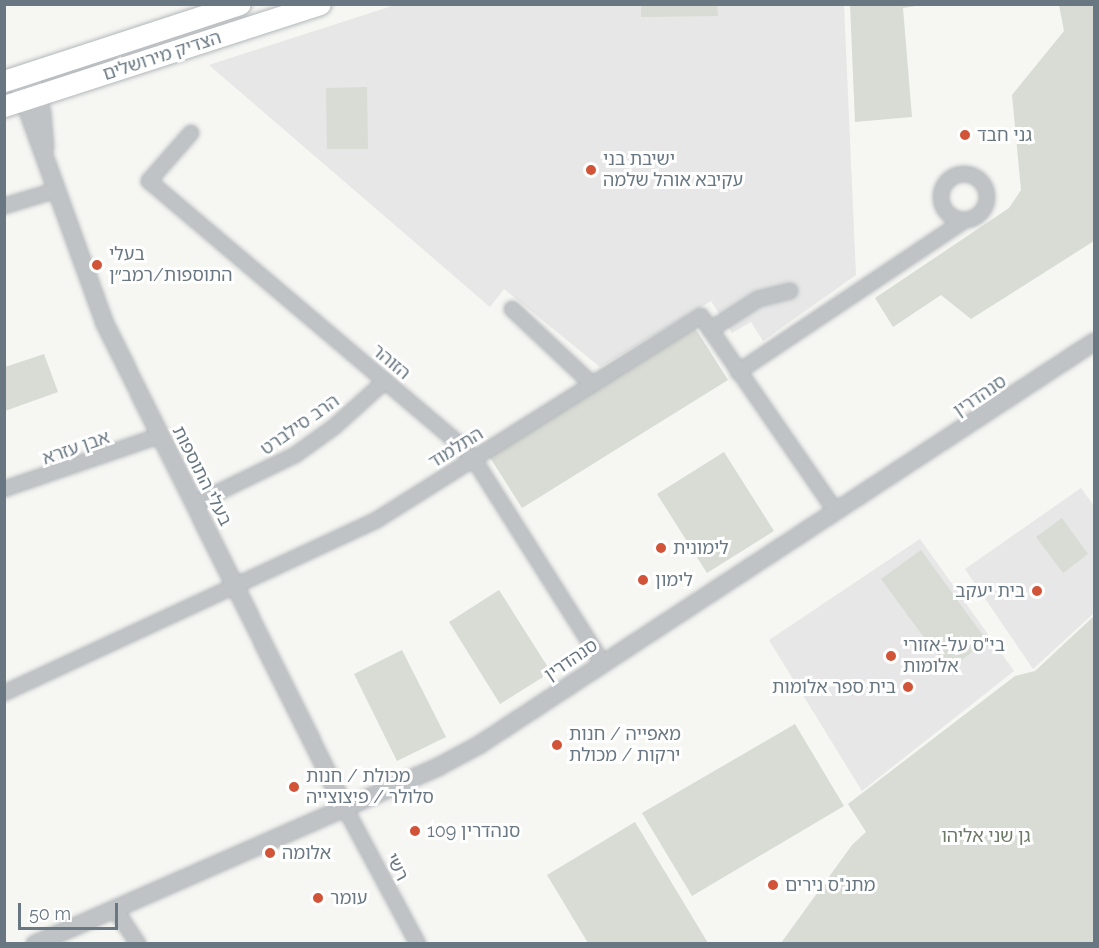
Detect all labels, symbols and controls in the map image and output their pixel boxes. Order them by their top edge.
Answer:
street label: הצדיק מירושלים [100,27,224,85]
place label: גני חבד [977,124,1032,146]
marker: גני חבד [958,128,972,142]
place label: ישיבת בני עקיבא אוהל שלמה [603,149,743,192]
marker: ישיבת בני עקיבא אוהל שלמה [584,163,598,177]
place label: בעלי התוספות/רמב״ן [109,244,233,286]
marker: בעלי התוספות/רמב״ן [90,258,104,272]
street label: הזוהר [367,340,415,384]
street label: סנהדרין [949,370,1011,422]
street label: הרב סילברט [257,390,343,460]
street label: בעלי התוספות [168,423,236,529]
street label: התלמוד [425,423,487,473]
street label: אבן עזרא [40,426,112,470]
place label: לימונית [673,537,729,559]
marker: לימונית [654,541,668,555]
place label: לימון [655,569,693,591]
marker: לימון [636,573,650,587]
place label: בית יעקב [955,580,1025,602]
marker: בית יעקב [1030,584,1044,598]
street label: סנהדרין [540,634,602,686]
place label: בי"ס על-אזורי אלומות [903,635,1005,678]
marker: בי"ס על-אזורי אלומות [884,649,898,663]
place label: בית ספר אלומות [772,676,896,698]
marker: בית ספר אלומות [901,680,915,694]
place label: מאפייה / חנות ירקות / מכולת [569,724,681,766]
marker: מאפייה / חנות ירקות / מכולת [550,738,564,752]
place label: מכולת / חנות סלולר / פיצוצייה [306,766,434,808]
marker: מכולת / חנות סלולר / פיצוצייה [287,780,301,794]
place label: סנהדרין 109 [427,820,520,842]
marker: סנהדרין 109 [408,824,422,838]
park label: גן שני אליהו [941,825,1031,847]
place label: אלומה [282,842,331,864]
marker: אלומה [263,846,277,860]
street label: רשי [381,850,413,884]
place label: מתנ"ס נירים [785,874,875,896]
marker: מתנ"ס נירים [766,878,780,892]
place label: עומר [330,887,367,909]
scale bar [21,891,122,929]
marker: עומר [311,891,325,905]
text: 50 m [29,903,71,924]

